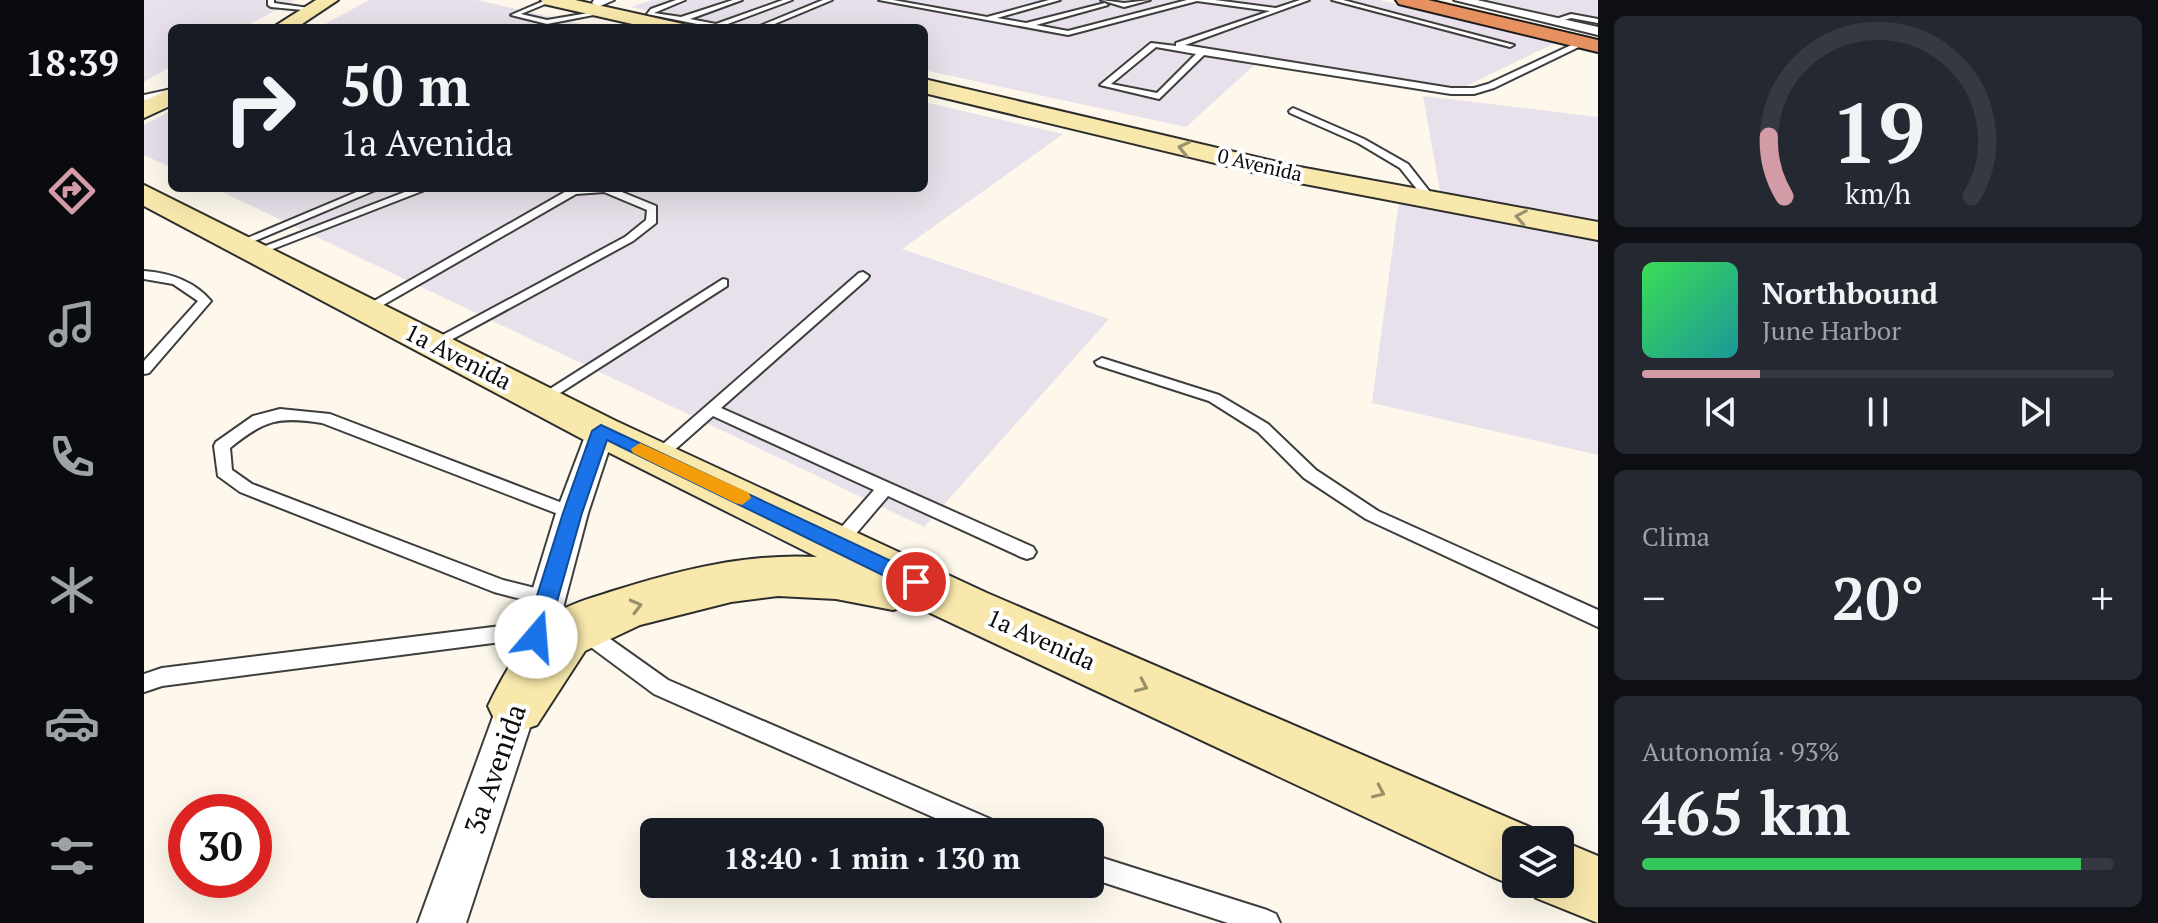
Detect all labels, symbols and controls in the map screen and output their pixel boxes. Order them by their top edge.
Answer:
text: 18:39 [25,39,119,86]
text: 50 m [340,48,470,122]
icon: right [208,56,312,160]
text: 19 [1831,77,1925,187]
text: 1a Avenida [340,119,514,166]
one-way arrow [1178,140,1192,157]
street label: 0 Avenida [1215,142,1305,187]
icon: directions [44,163,100,219]
text: km/h [1845,175,1911,213]
one-way arrow [1514,210,1528,227]
text: Northbound [1762,273,1938,313]
icon: music [44,296,100,352]
text: June Harbor [1762,313,1901,347]
street label: 1a Avenida [400,316,517,397]
icon: previous [1699,390,1743,434]
icon: pause [1856,390,1900,434]
icon: next [2013,390,2057,434]
icon: phone [44,429,100,485]
text: Clima [1642,519,1710,553]
pin [882,548,950,616]
text: 20° [1832,558,1924,637]
icon: arrive [894,560,938,604]
icon: climate [44,562,100,618]
text: − [1642,568,1665,627]
text: + [2091,568,2114,627]
position arrow [494,595,578,679]
one-way arrow [628,598,642,615]
street label: 1a Avenida [982,601,1101,677]
one-way arrow [1134,676,1148,692]
icon: car [44,695,100,751]
street label: 3a Avenida [455,699,534,839]
text: Autonomía · 93% [1642,734,1840,768]
text: 465 km [1642,773,1850,852]
one-way arrow [1371,783,1386,799]
speed limit sign: 30 [168,794,272,898]
map controls [1502,826,1574,898]
button: layers [1502,826,1574,898]
icon: filters [44,828,100,884]
text: 18:40 · 1 min · 130 m [724,838,1020,878]

